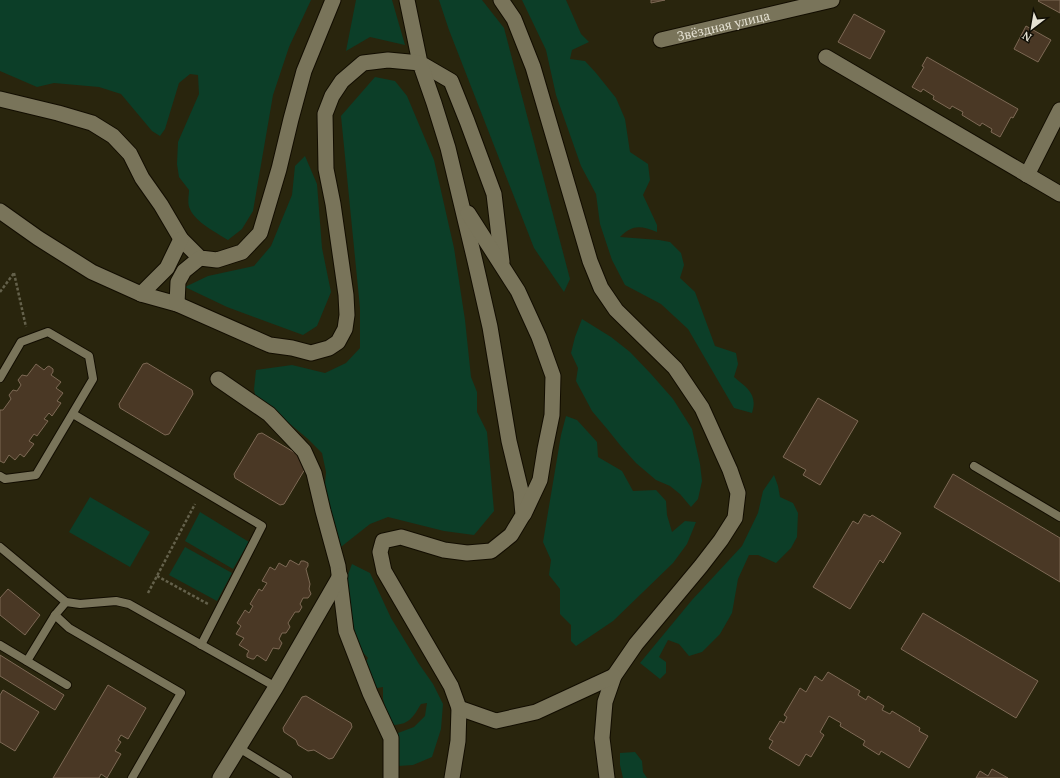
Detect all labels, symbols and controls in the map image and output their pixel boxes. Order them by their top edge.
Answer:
street label: Звёздная улица [675,6,772,45]
north arrow [1012,8,1052,48]
text: N [1019,28,1034,45]

